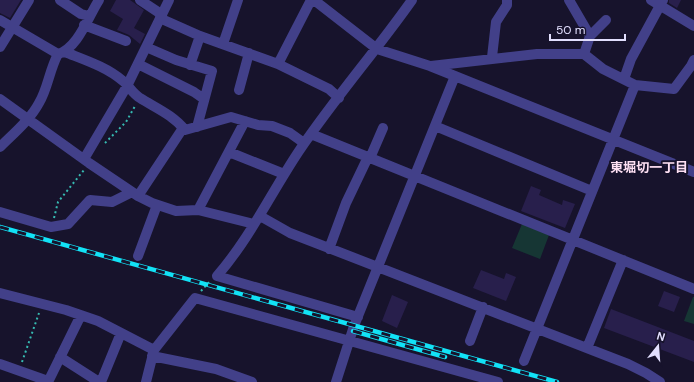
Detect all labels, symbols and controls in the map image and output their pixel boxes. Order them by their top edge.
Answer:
scale bar [550,16,625,42]
text: 50 m [556,22,585,38]
district label: 東堀切一丁目 [610,159,688,176]
north arrow [638,326,678,366]
text: N [655,329,667,344]

